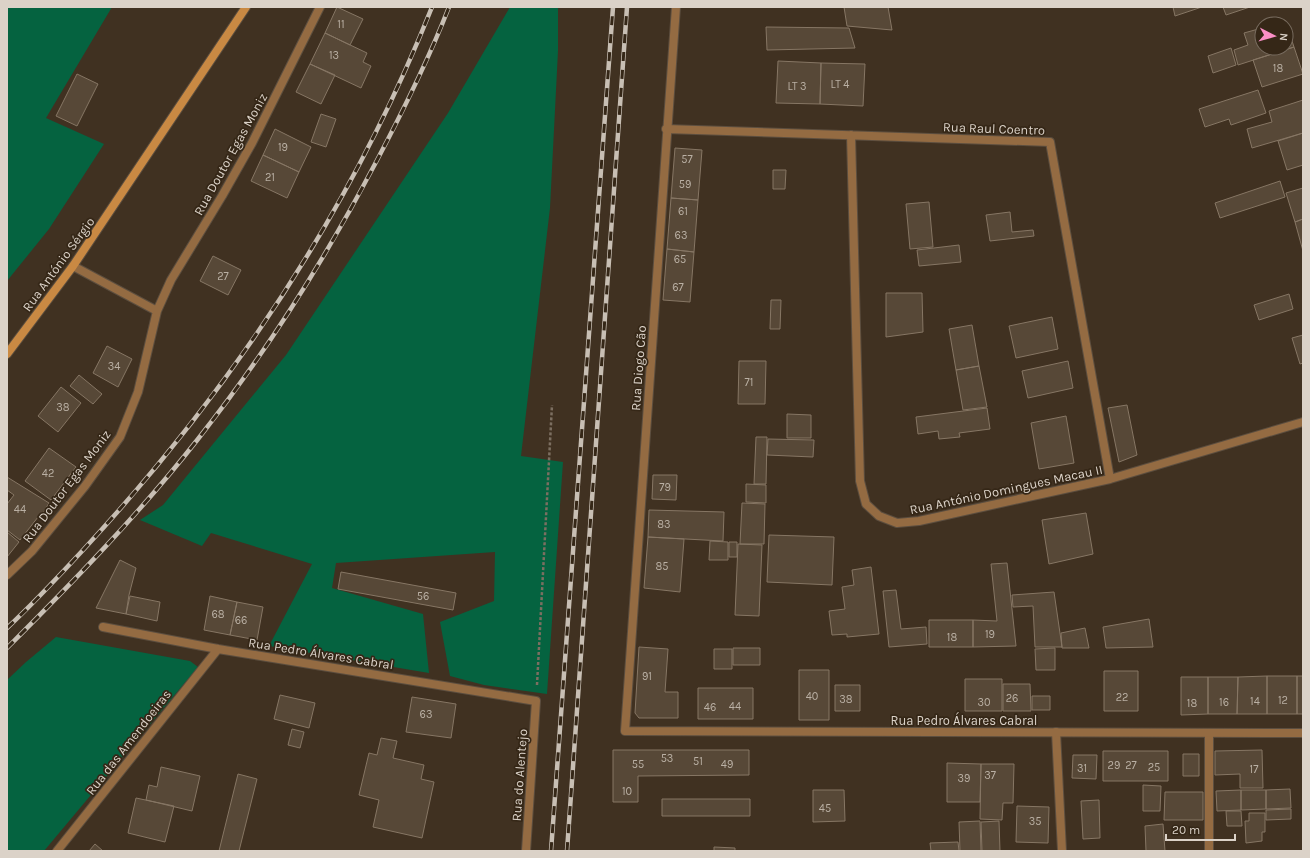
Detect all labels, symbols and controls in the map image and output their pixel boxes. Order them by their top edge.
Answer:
north arrow [1254,16,1294,56]
house number: 11 [337,18,345,31]
text: N [1277,32,1290,42]
house number: 13 [329,49,339,62]
house number: 18 [1273,62,1283,75]
house number: LT 4 [831,78,849,91]
house number: LT 3 [787,80,807,93]
street label: Rua Doutor Egas Moniz [191,91,270,218]
street label: Rua Raul Coentro [943,119,1045,138]
house number: 19 [278,141,288,154]
house number: 57 [681,153,693,166]
house number: 21 [265,171,275,184]
house number: 59 [679,178,691,191]
house number: 61 [678,205,688,218]
street label: Rua António Sérgio [19,214,98,314]
house number: 63 [675,229,687,242]
house number: 65 [674,253,686,266]
house number: 27 [217,270,229,283]
house number: 67 [672,281,684,294]
street label: Rua Diogo Cão [628,325,649,411]
house number: 34 [108,360,120,373]
house number: 71 [745,376,753,389]
house number: 38 [56,401,70,414]
street label: Rua Doutor Egas Moniz [19,427,114,546]
street label: Rua António Domingues Macau II [908,462,1104,517]
house number: 42 [42,467,54,480]
house number: 79 [659,481,671,494]
house number: 44 [14,503,26,516]
house number: 83 [657,518,671,531]
house number: 85 [656,560,668,573]
house number: 56 [417,590,429,603]
house number: 68 [211,608,225,621]
house number: 66 [235,614,247,627]
house number: 19 [985,628,995,641]
house number: 18 [947,631,957,644]
street label: Rua Pedro Álvares Cabral [247,633,395,672]
house number: 91 [642,670,652,683]
street label: Rua das Amendoeiras [83,687,174,798]
house number: 40 [806,690,818,703]
house number: 22 [1116,691,1128,704]
house number: 26 [1006,692,1018,705]
house number: 38 [839,693,853,706]
house number: 12 [1278,694,1288,707]
house number: 14 [1250,695,1260,708]
house number: 30 [977,696,991,709]
house number: 16 [1219,696,1229,709]
house number: 18 [1187,697,1197,710]
house number: 44 [729,700,741,713]
house number: 46 [704,701,716,714]
house number: 63 [420,708,432,721]
street label: Rua Pedro Álvares Cabral [891,711,1037,728]
street label: Rua do Alentejo [509,728,530,822]
house number: 53 [661,752,673,765]
house number: 51 [693,755,703,768]
house number: 55 [632,758,644,771]
house number: 49 [721,758,733,771]
house number: 29 [1108,759,1120,772]
house number: 27 [1125,759,1137,772]
house number: 25 [1148,761,1160,774]
house number: 31 [1077,762,1087,775]
house number: 17 [1250,763,1258,776]
house number: 37 [984,769,996,782]
house number: 39 [958,772,970,785]
house number: 10 [622,785,632,798]
house number: 45 [819,802,831,815]
house number: 35 [1029,815,1041,828]
scale bar [1166,816,1235,842]
text: 20 m [1172,823,1200,837]

